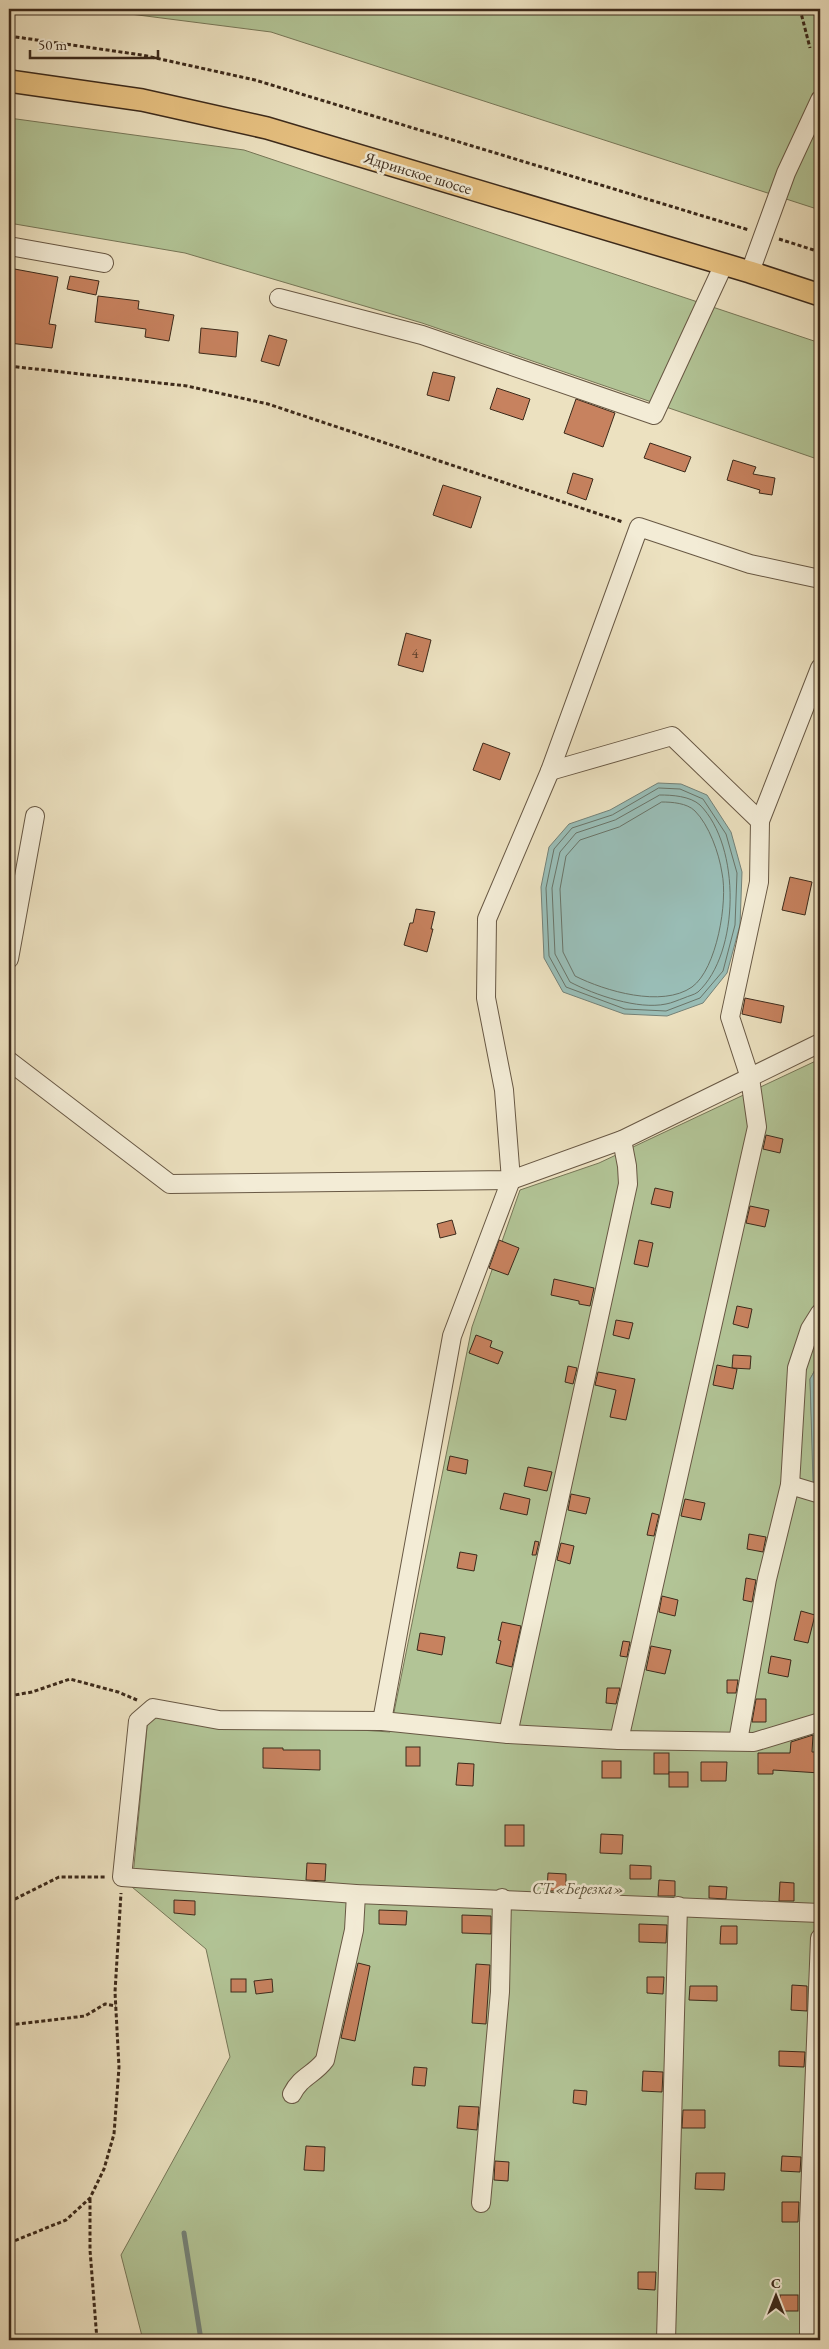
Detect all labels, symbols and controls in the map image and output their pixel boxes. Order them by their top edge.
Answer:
scale bar [30,28,158,60]
text: 50 m [38,35,67,54]
street label: Ядринское шоссе [361,146,474,199]
house number: 4 [412,644,419,662]
park label: СТ «Березка» [532,1878,624,1899]
north arrow [752,2272,802,2322]
text: С [771,2274,781,2292]

